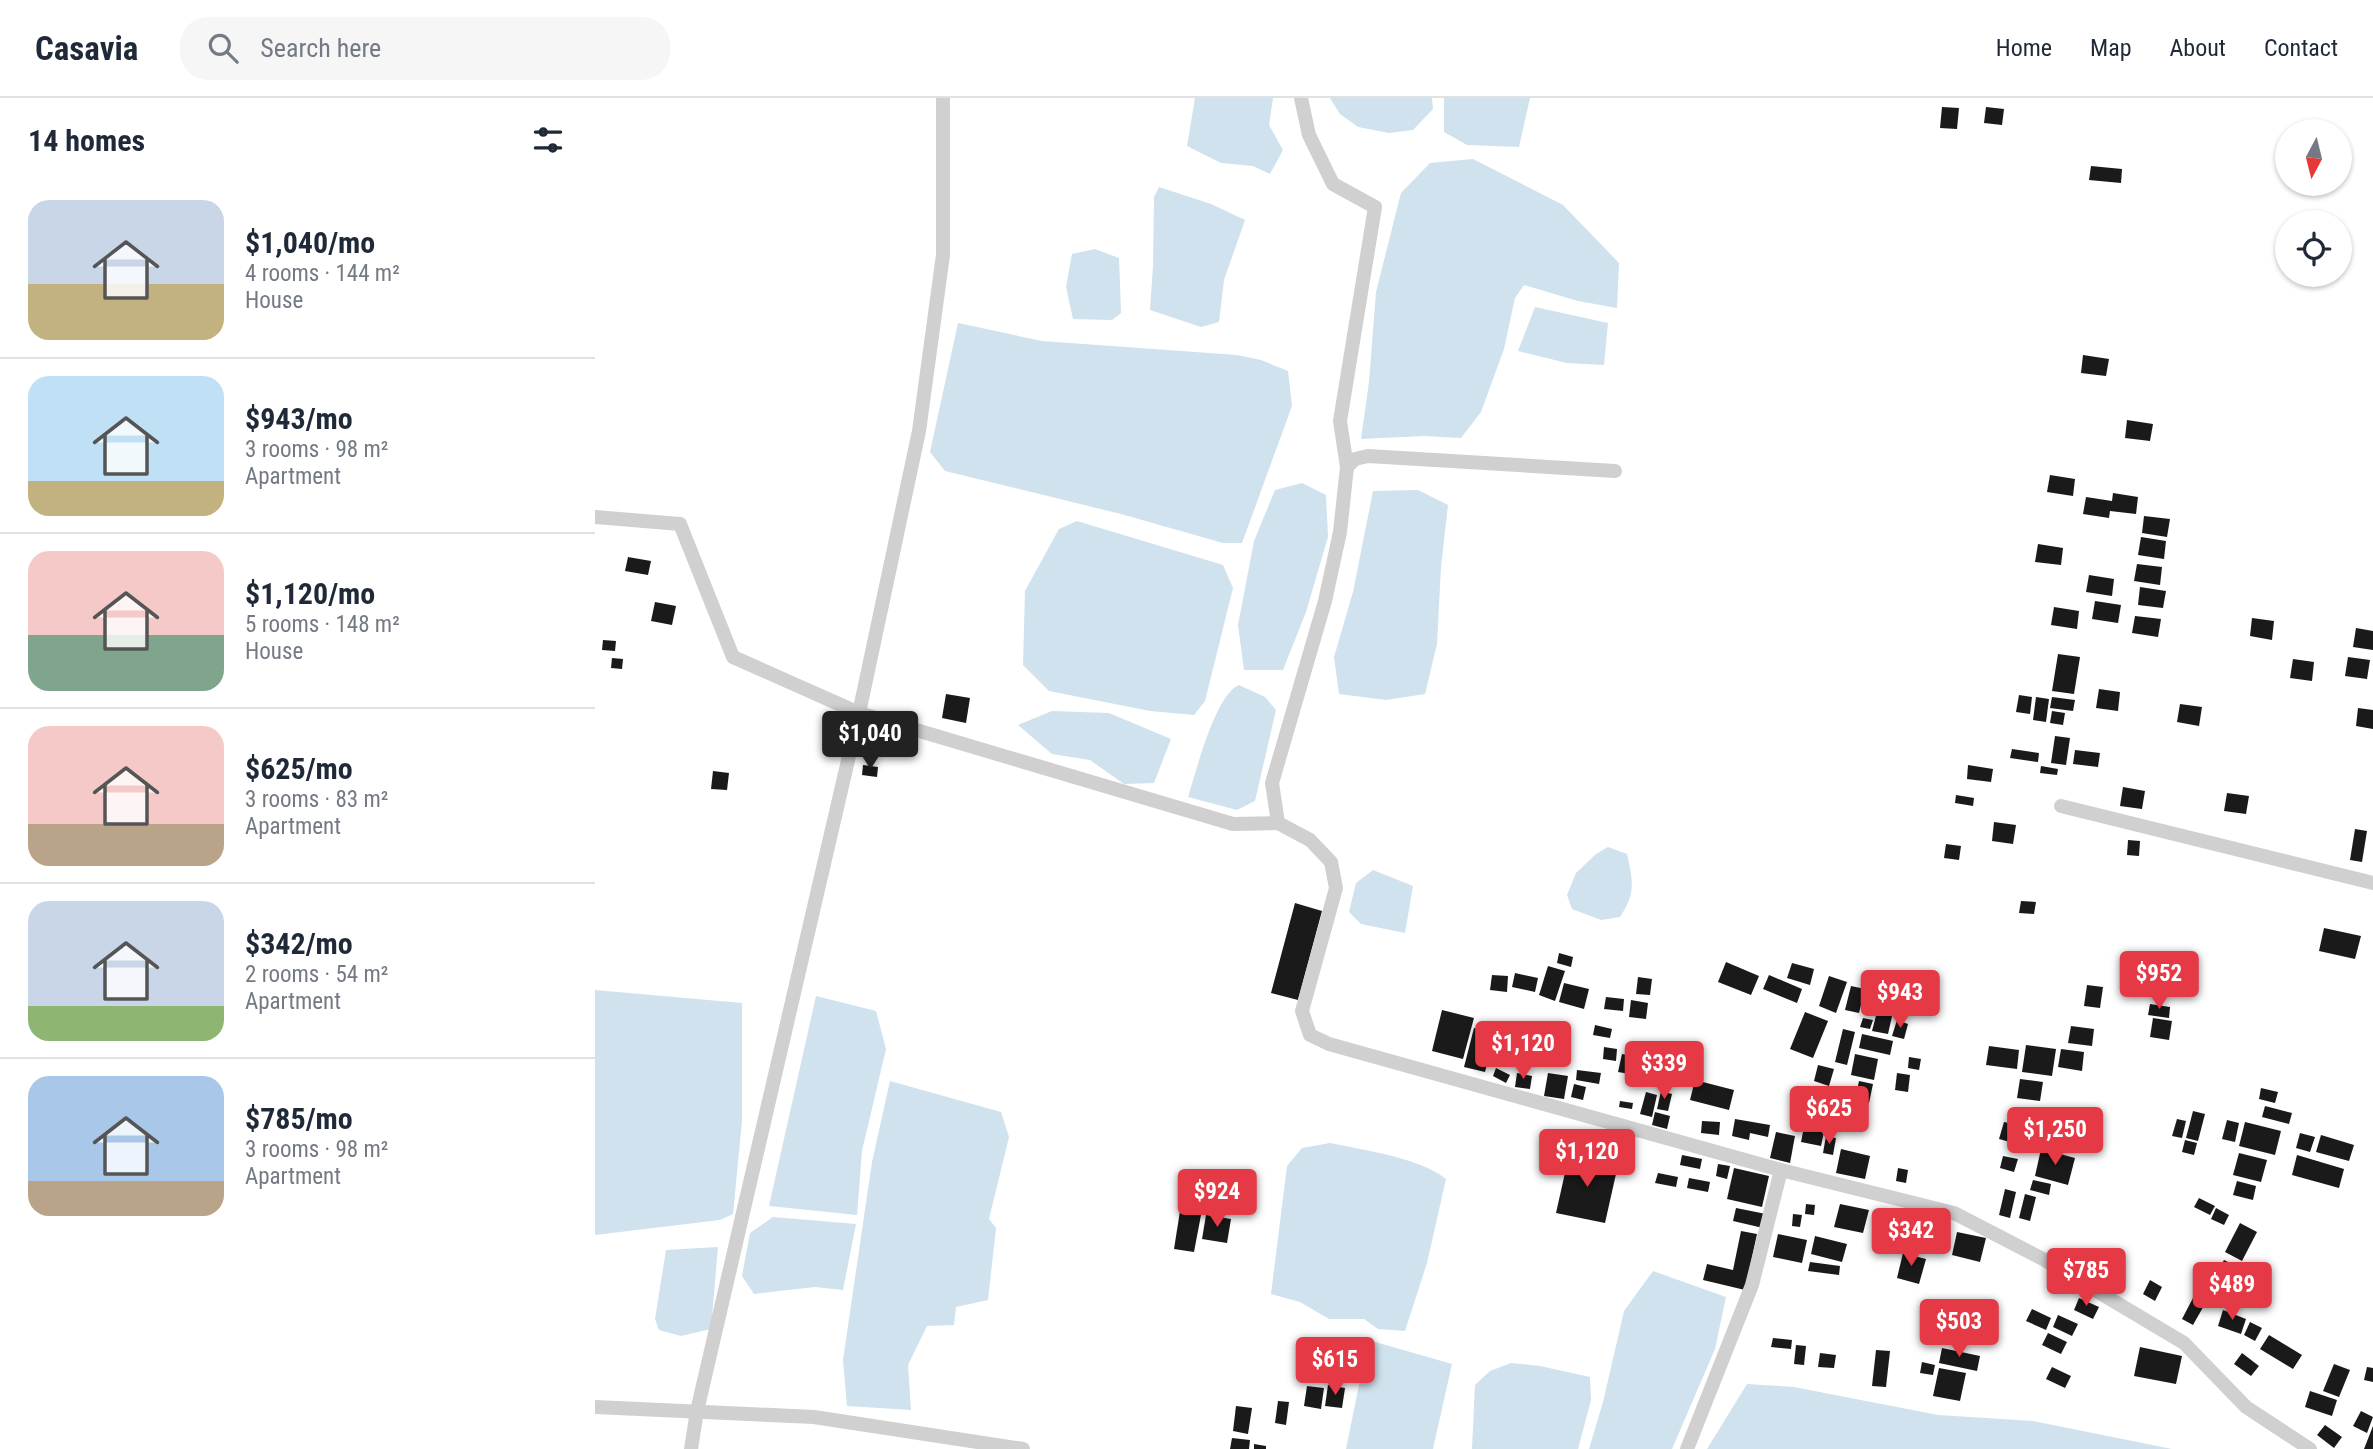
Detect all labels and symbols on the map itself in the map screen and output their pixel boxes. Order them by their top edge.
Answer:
north arrow [2275,119,2352,196]
pin: $1,040 [813,712,927,771]
pin: $952 [2118,951,2200,1011]
pin: $943 [1859,970,1941,1030]
pin: $1,120 [1466,1021,1580,1081]
pin: $339 [1623,1042,1705,1101]
pin: $625 [1788,1086,1870,1146]
pin: $1,250 [1998,1108,2112,1167]
pin: $1,120 [1530,1130,1644,1189]
pin: $924 [1176,1170,1258,1229]
pin: $342 [1870,1208,1952,1268]
pin: $785 [2045,1248,2127,1308]
pin: $489 [2191,1262,2273,1322]
pin: $503 [1918,1300,2000,1359]
pin: $615 [1294,1338,1376,1397]

